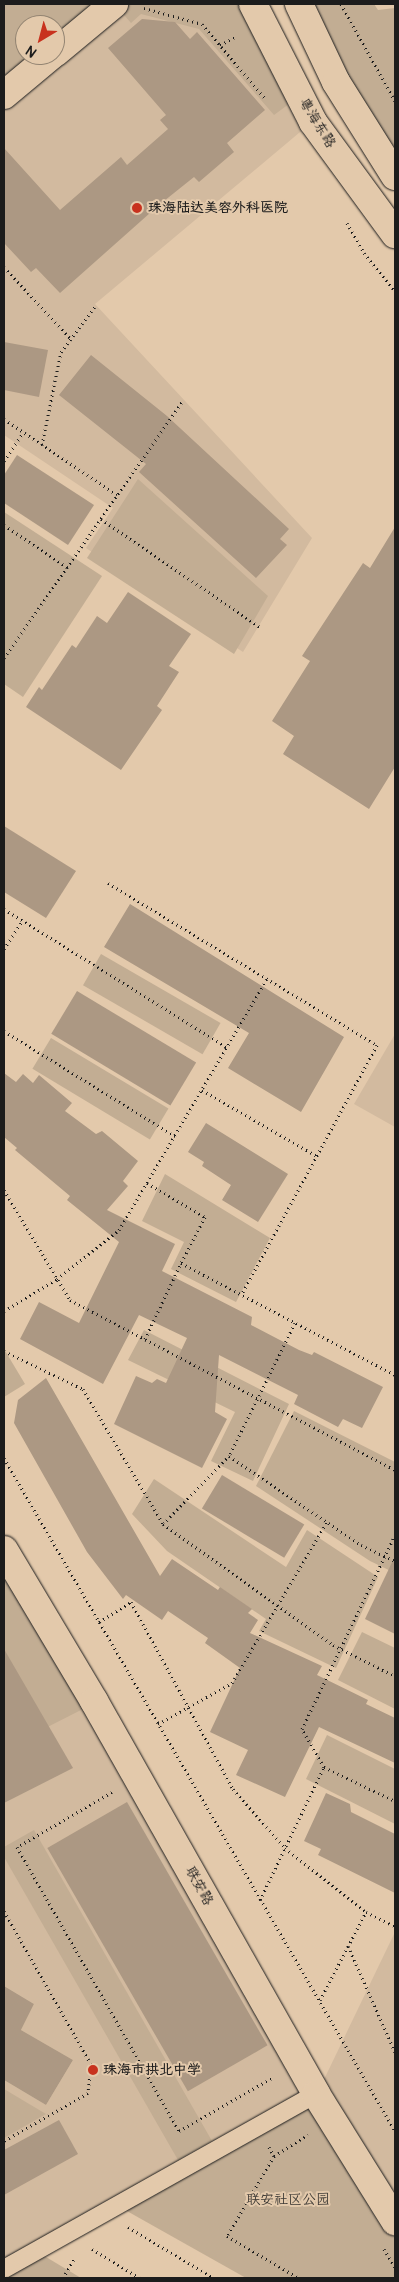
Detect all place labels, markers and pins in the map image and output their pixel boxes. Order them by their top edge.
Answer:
place label: 珠海陆达美容外科医院 [148,200,288,216]
marker: 珠海陆达美容外科医院 [130,201,144,215]
place label: 珠海市拱北中学 [103,2062,201,2078]
marker: 珠海市拱北中学 [87,2064,99,2076]

